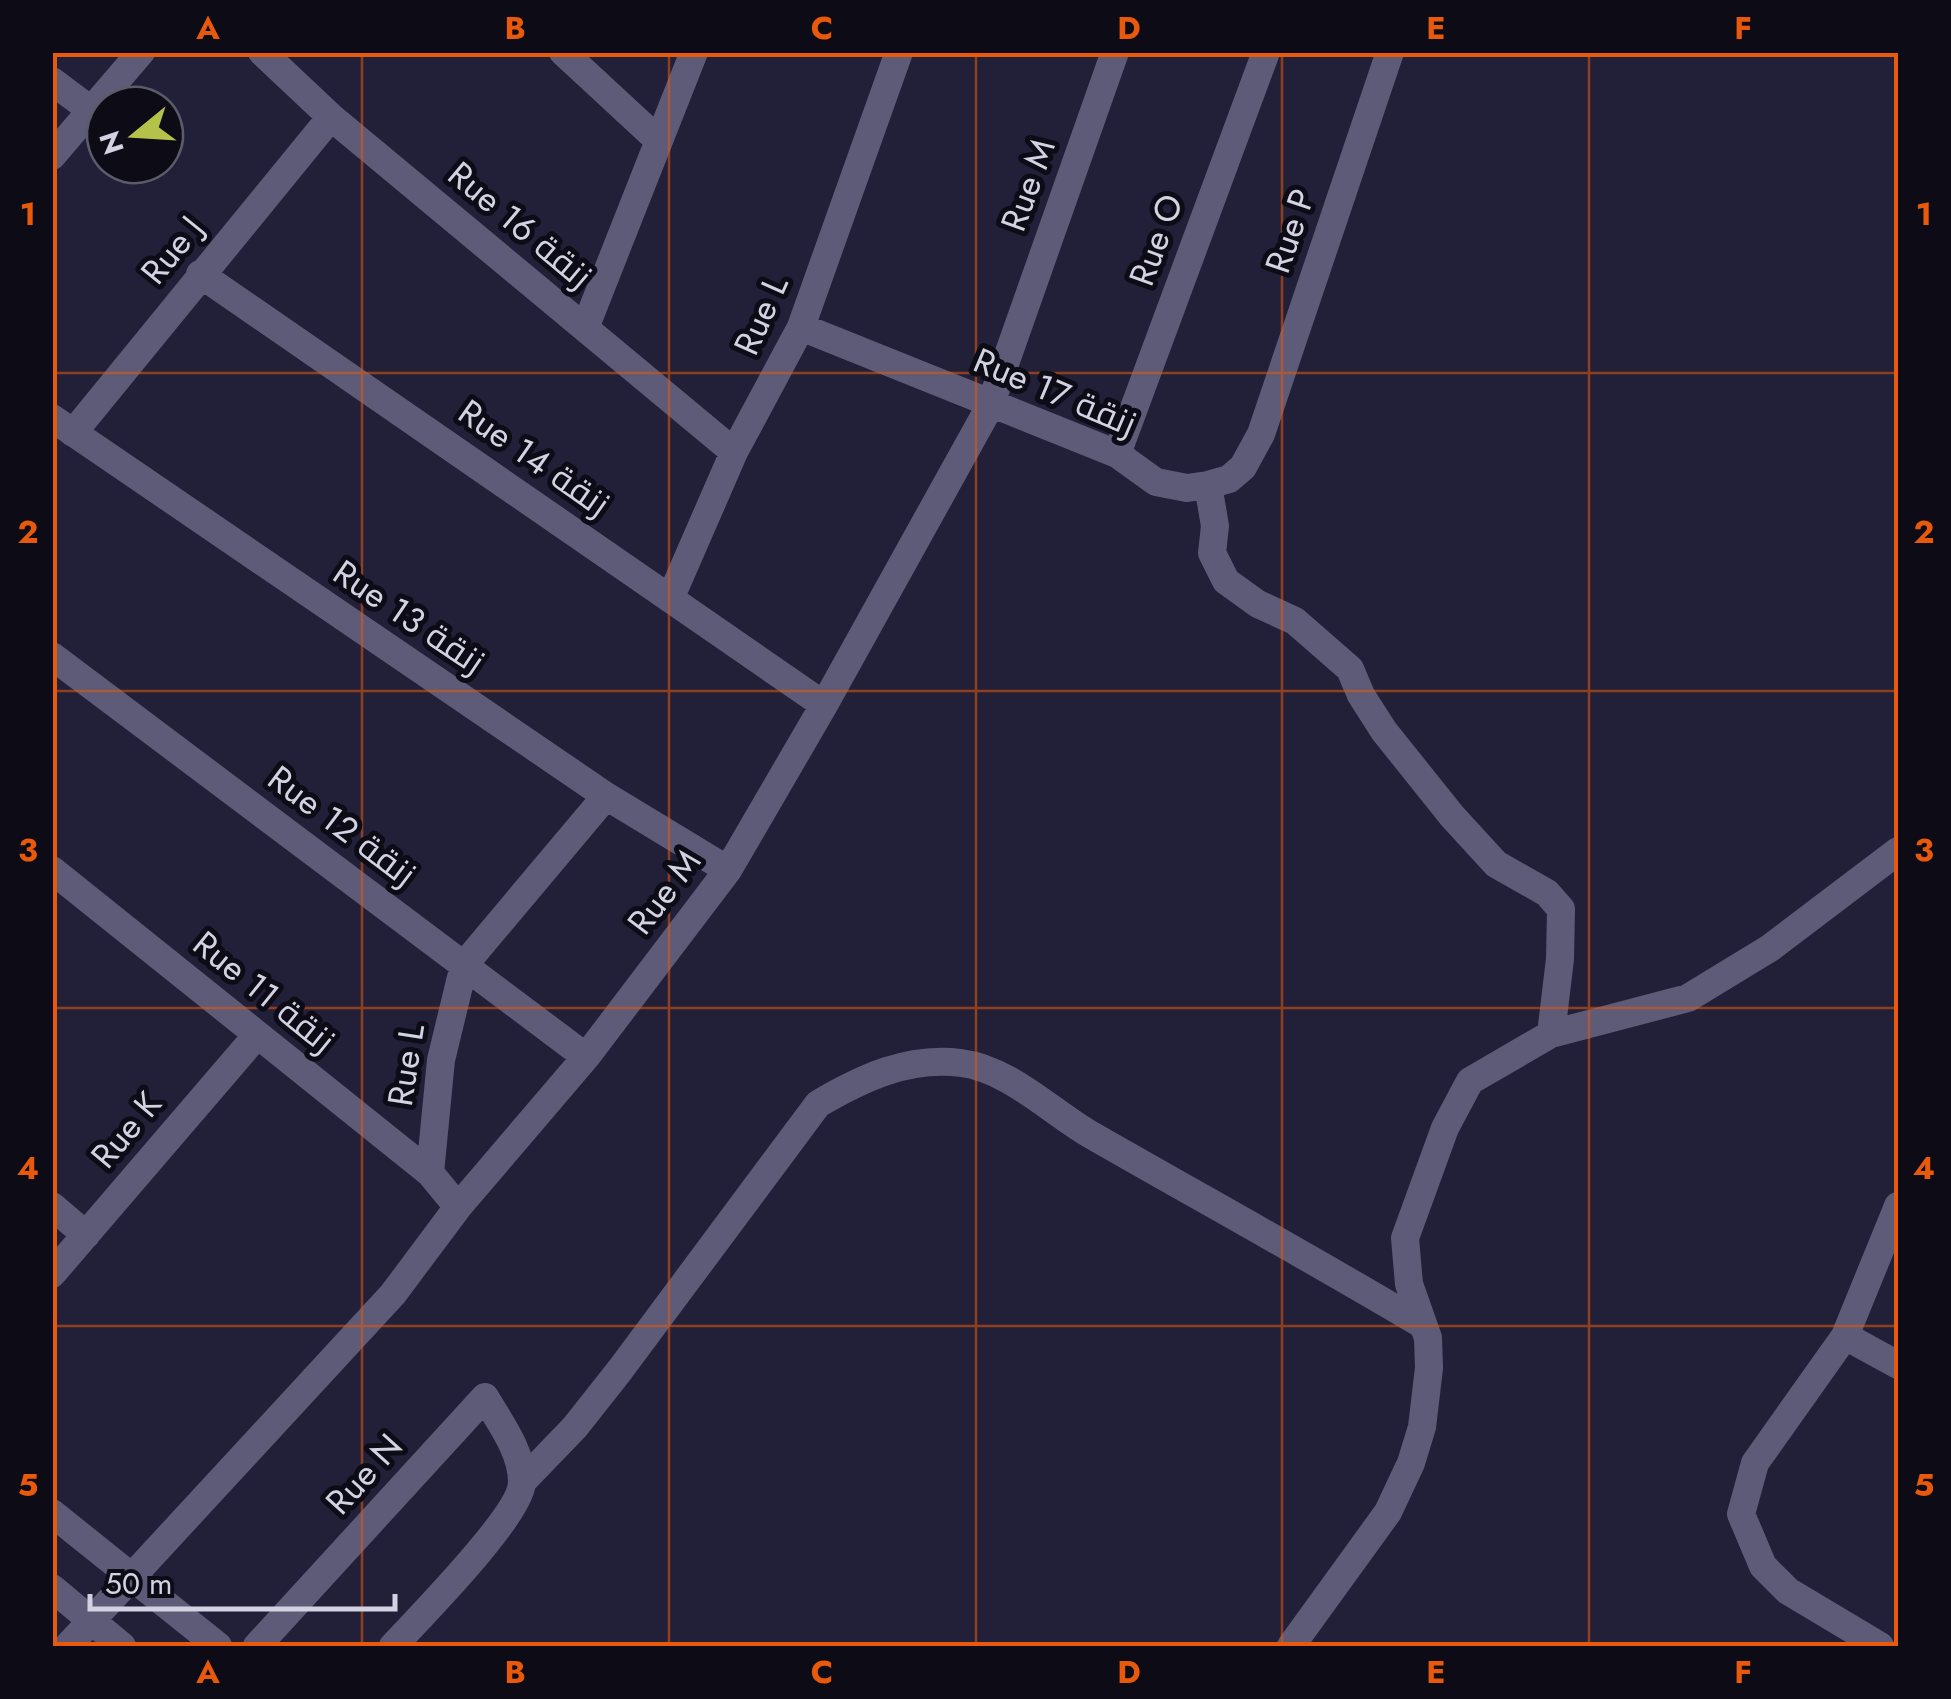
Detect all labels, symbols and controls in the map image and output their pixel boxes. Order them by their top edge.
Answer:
text: A [195,5,220,51]
text: B [504,5,526,51]
text: C [811,5,833,51]
text: D [1117,5,1141,51]
text: E [1426,5,1446,51]
text: F [1734,5,1752,51]
north arrow [85,85,185,185]
text: N [89,126,135,159]
street label: Rue M [988,132,1068,238]
street label: Rue 16 زنقة [437,150,603,300]
street label: Rue P [1252,182,1328,280]
street label: Rue O [1116,187,1196,293]
text: 1 [20,191,36,237]
text: 1 [1916,191,1932,237]
street label: Rue J [129,205,215,295]
street label: Rue L [721,267,801,363]
street label: Rue 17 زنقة [966,335,1144,449]
street label: Rue 14 زنقة [448,388,620,528]
text: 2 [18,509,39,555]
text: 2 [1914,509,1935,555]
street label: Rue 13 زنقة [323,548,495,686]
street label: Rue 12 زنقة [258,754,426,898]
text: 3 [18,827,38,873]
text: 3 [1914,827,1934,873]
street label: Rue M [615,839,713,945]
street label: Rue 11 زنقة [182,919,346,1065]
street label: Rue L [375,1020,437,1110]
street label: Rue K [79,1081,173,1179]
text: 4 [17,1145,39,1191]
text: 4 [1913,1145,1935,1191]
street label: Rue N [314,1422,414,1526]
text: 5 [18,1462,38,1508]
text: 5 [1914,1462,1934,1508]
scale bar [90,1549,395,1611]
text: 50 m [105,1562,172,1605]
text: A [195,1649,220,1695]
text: B [504,1649,526,1695]
text: C [811,1649,833,1695]
text: D [1117,1649,1141,1695]
text: E [1426,1649,1446,1695]
text: F [1734,1649,1752,1695]

